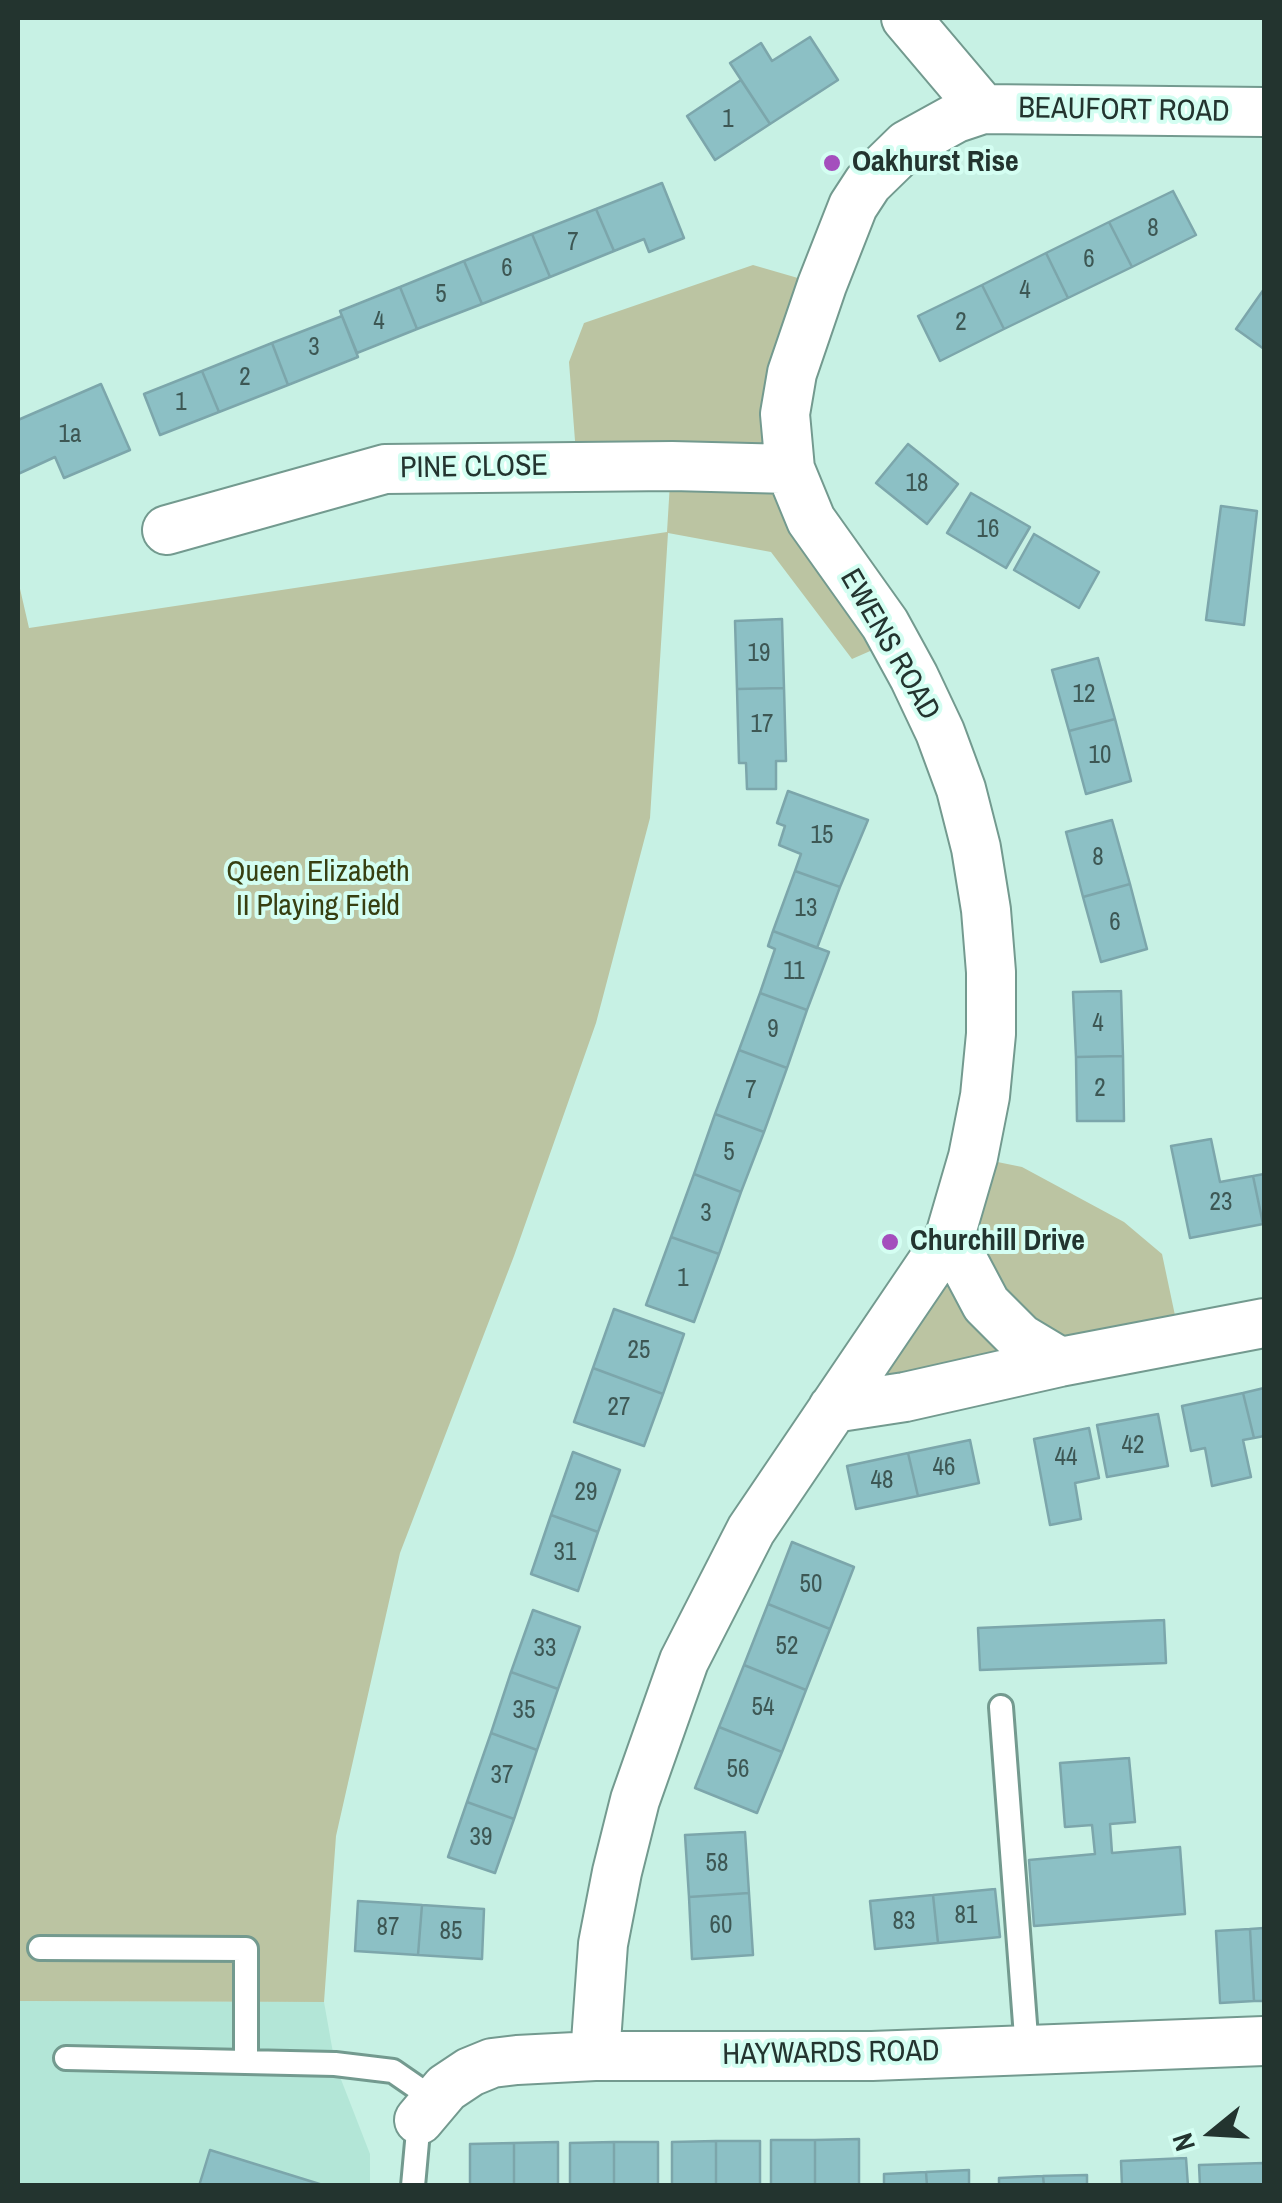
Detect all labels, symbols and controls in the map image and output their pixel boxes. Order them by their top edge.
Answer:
street label: BEAUFORT ROAD [1018,91,1230,131]
house number: 1 [722,105,734,135]
place label: Oakhurst Rise [852,145,1019,181]
marker: Oakhurst Rise [821,152,843,174]
house number: 8 [1147,214,1159,244]
house number: 7 [567,228,579,258]
house number: 6 [1083,245,1095,275]
house number: 6 [501,254,513,284]
house number: 4 [1019,276,1031,306]
house number: 5 [435,280,447,310]
house number: 4 [373,307,385,337]
house number: 2 [955,308,967,338]
house number: 3 [308,333,320,363]
house number: 2 [239,363,251,393]
house number: 1 [175,388,187,418]
house number: 1a [59,420,81,450]
street label: PINE CLOSE [400,449,548,487]
house number: 18 [906,469,928,499]
house number: 16 [977,515,999,545]
street label: EWENS ROAD [831,563,947,727]
house number: 19 [748,639,770,669]
house number: 12 [1073,680,1095,710]
house number: 17 [751,710,773,740]
house number: 10 [1089,741,1111,771]
house number: 15 [811,821,833,851]
house number: 8 [1092,843,1104,873]
park label: Queen Elizabeth II Playing Field [226,855,410,926]
house number: 13 [795,894,817,924]
house number: 6 [1109,908,1121,938]
house number: 11 [783,957,805,987]
house number: 4 [1092,1009,1104,1039]
house number: 9 [767,1015,779,1045]
house number: 2 [1094,1074,1106,1104]
house number: 7 [745,1076,757,1106]
house number: 5 [723,1138,735,1168]
house number: 23 [1210,1188,1232,1218]
house number: 3 [700,1199,712,1229]
place label: Churchill Drive [910,1224,1085,1260]
marker: Churchill Drive [879,1231,901,1253]
house number: 1 [677,1264,689,1294]
house number: 25 [628,1336,650,1366]
house number: 27 [608,1393,630,1423]
house number: 42 [1122,1431,1144,1461]
house number: 44 [1055,1443,1077,1473]
house number: 46 [933,1453,955,1483]
house number: 48 [871,1466,893,1496]
house number: 29 [575,1478,597,1508]
house number: 31 [554,1538,576,1568]
house number: 50 [800,1570,822,1600]
house number: 52 [776,1632,798,1662]
house number: 33 [534,1634,556,1664]
house number: 54 [752,1693,774,1723]
house number: 35 [513,1696,535,1726]
house number: 56 [727,1755,749,1785]
house number: 37 [491,1761,513,1791]
house number: 39 [470,1823,492,1853]
house number: 58 [706,1849,728,1879]
house number: 81 [955,1901,977,1931]
house number: 83 [893,1907,915,1937]
house number: 60 [710,1911,732,1941]
house number: 87 [377,1913,399,1943]
house number: 85 [440,1917,462,1947]
street label: HAYWARDS ROAD [722,2034,940,2074]
north arrow [1162,2083,1262,2183]
text: N [1163,2129,1204,2156]

